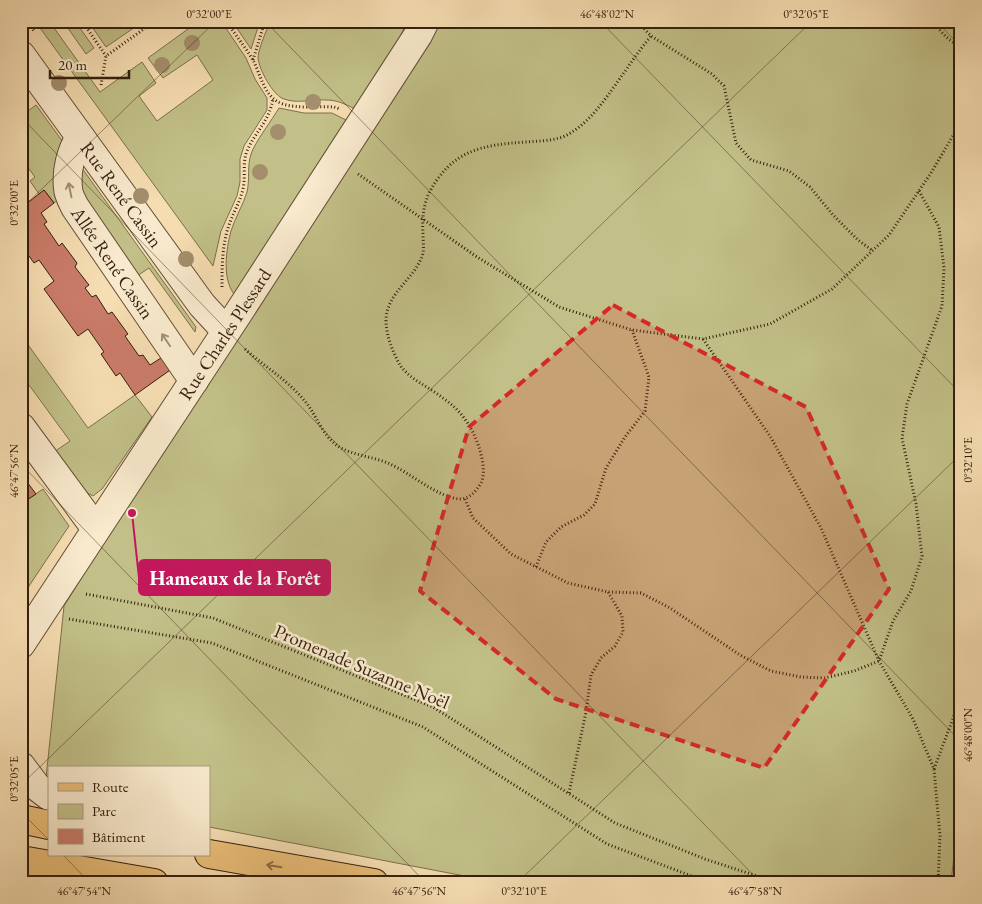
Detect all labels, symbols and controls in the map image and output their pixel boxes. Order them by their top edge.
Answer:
text: 0°32'00"E [186,6,232,22]
text: 46°48'02"N [580,6,634,22]
text: 0°32'05"E [783,6,829,22]
scale bar [50,48,129,80]
text: 20 m [58,55,87,74]
street label: Rue René Cassin [75,137,168,253]
text: 0°32'00"E [6,180,22,226]
one-way arrow [64,182,74,198]
street label: Allée René Cassin [65,201,160,324]
street label: Rue Charles Plessard [173,263,277,405]
one-way arrow [161,334,171,348]
text: 0°32'10"E [960,437,976,483]
text: 46°47'56"N [6,444,22,498]
callout: Hameaux de la Forêt [139,560,330,595]
text: Hameaux de la Forêt [149,565,321,591]
street label: Promenade Suzanne Noël [270,618,454,715]
text: 46°48'00"N [960,708,976,762]
text: 0°32'05"E [6,756,22,802]
legend [48,766,210,856]
text: Route [92,777,129,796]
text: Parc [92,801,117,820]
text: Bâtiment [92,827,146,846]
one-way arrow [266,860,282,870]
text: 46°47'54"N [57,883,111,899]
text: 46°47'56"N [392,883,446,899]
text: 0°32'10"E [501,883,547,899]
text: 46°47'58"N [728,883,782,899]

